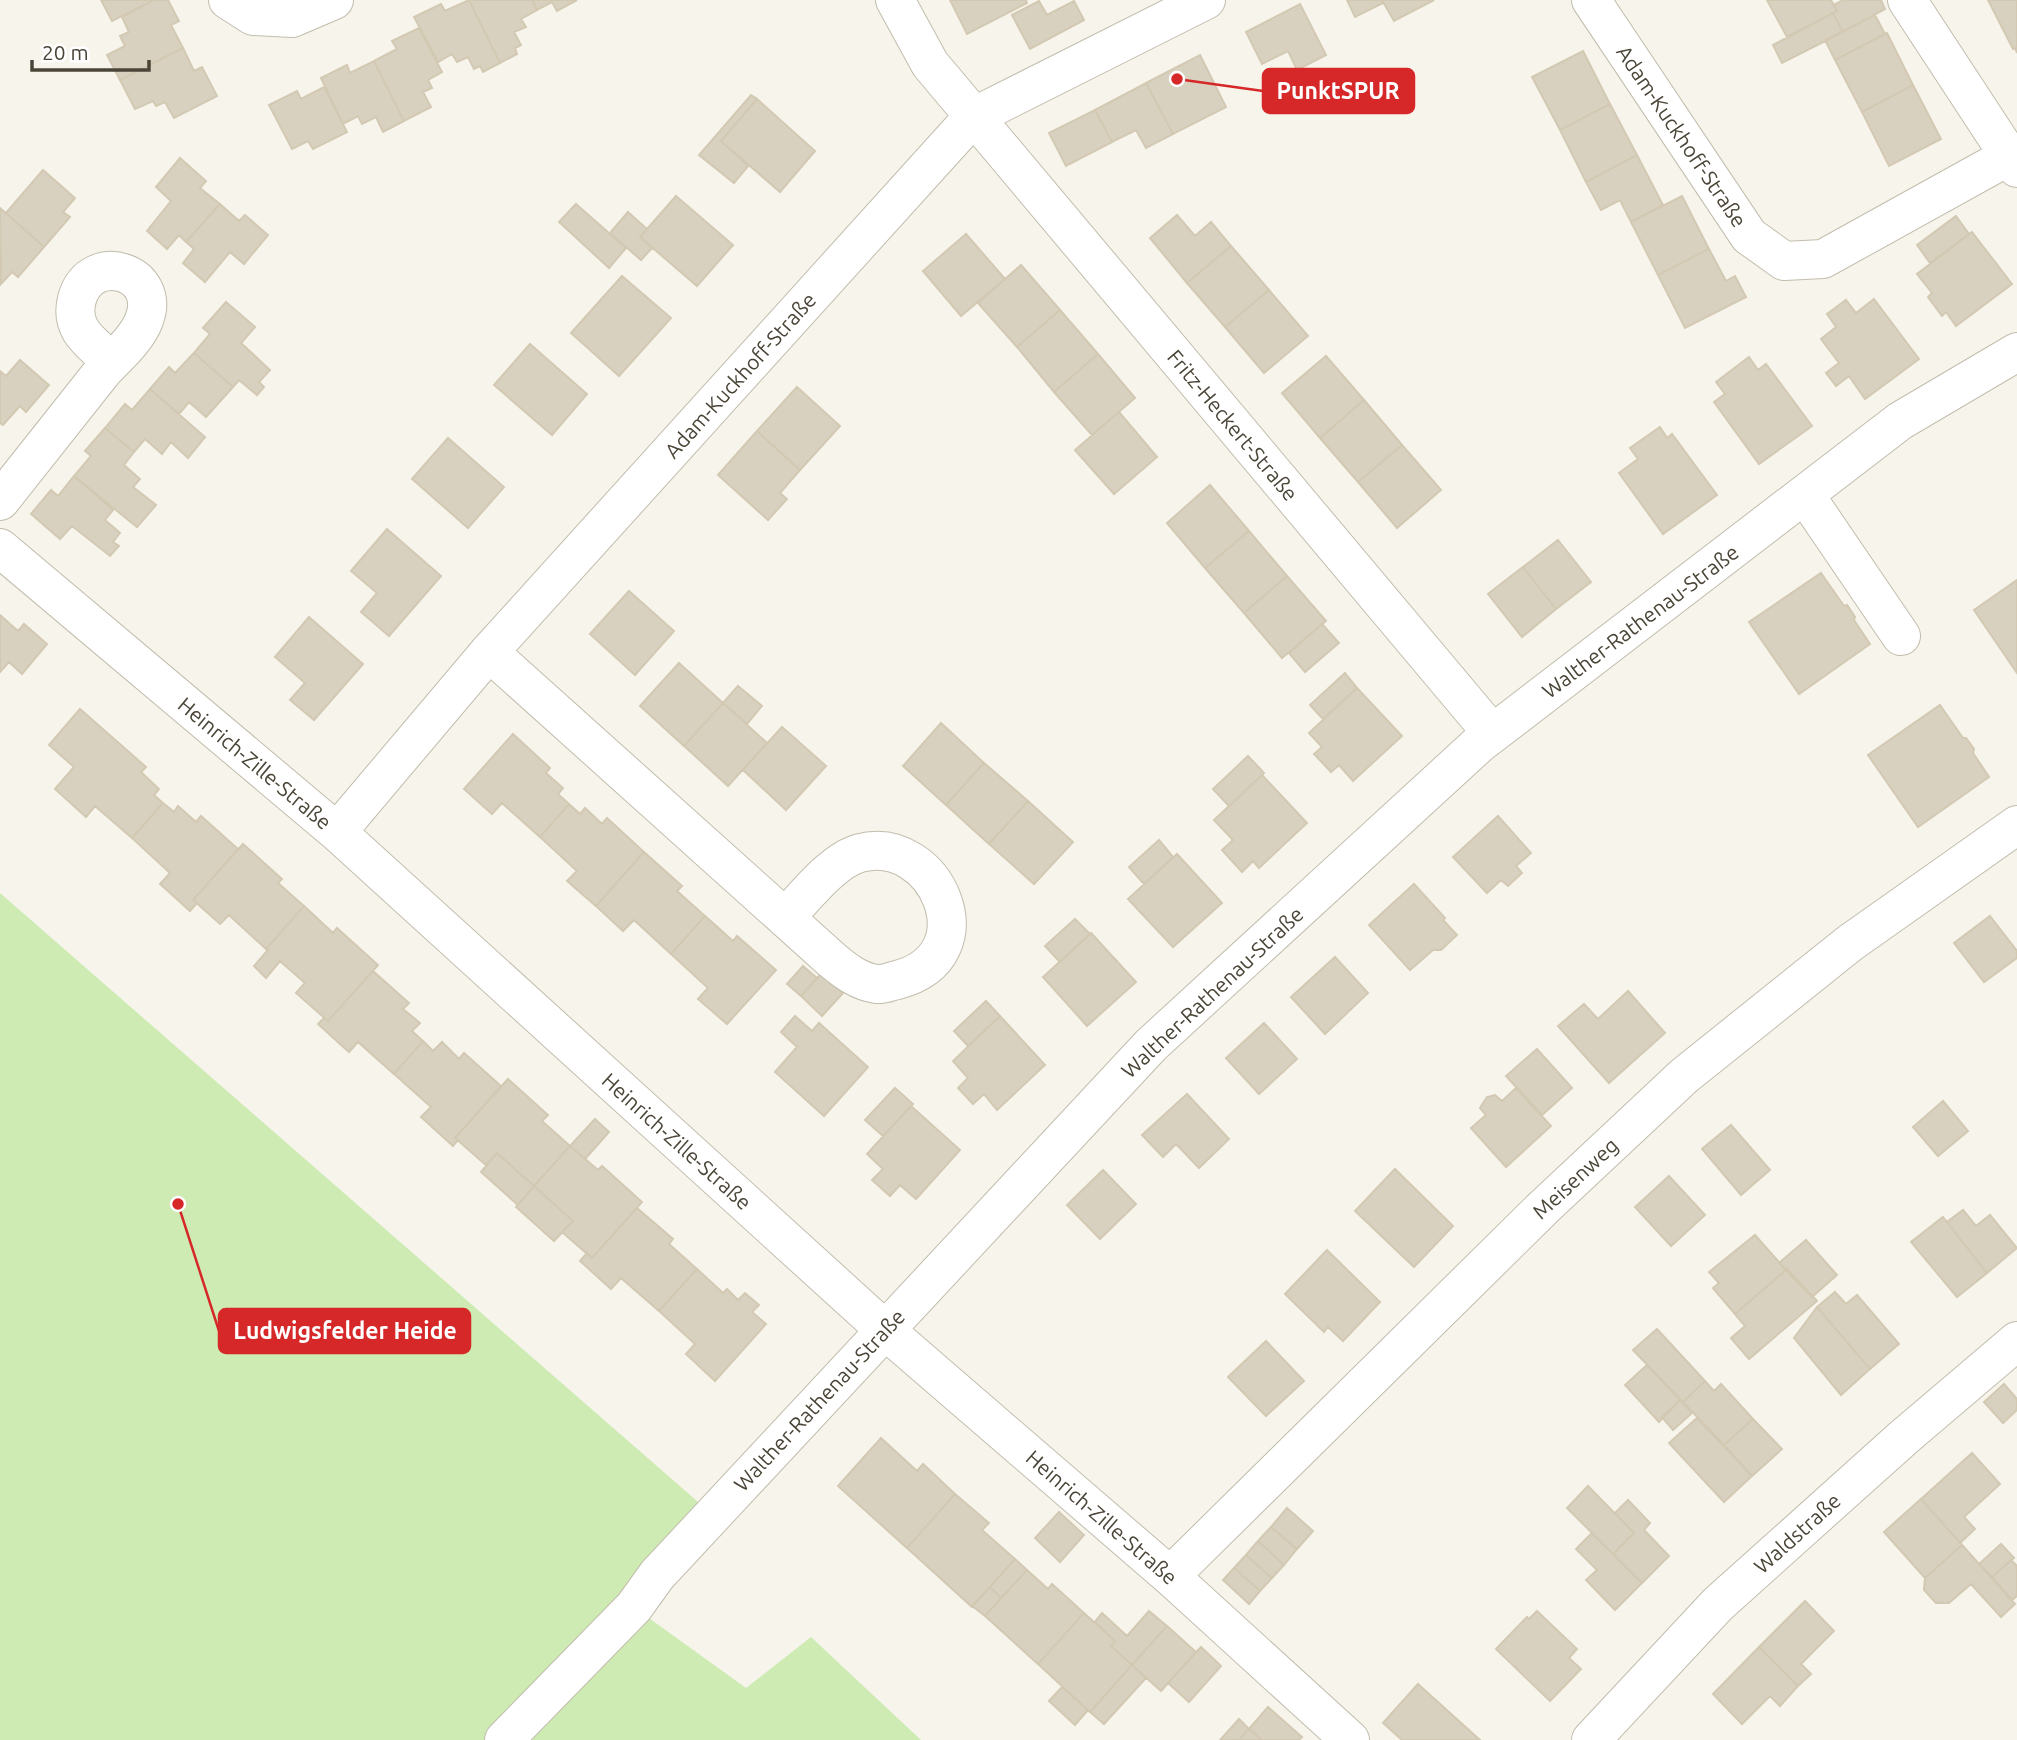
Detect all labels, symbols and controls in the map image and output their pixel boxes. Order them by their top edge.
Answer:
scale bar [32,28,149,72]
text: 20 m [42,40,89,64]
street label: Adam-Kuckhoff-Straße [1612,41,1752,231]
callout: PunktSPUR [1263,69,1414,113]
text: PunktSPUR [1277,78,1399,103]
street label: Adam-Kuckhoff-Straße [659,287,821,463]
street label: Fritz-Heckert-Straße [1163,345,1303,505]
street label: Walther-Rathenau-Straße [1537,539,1743,703]
street label: Heinrich-Zille-Straße [174,692,336,834]
street label: Walther-Rathenau-Straße [1116,902,1308,1082]
street label: Heinrich-Zille-Straße [598,1068,756,1214]
street label: Meisenweg [1527,1133,1623,1223]
street label: Walther-Rathenau-Straße [729,1304,909,1496]
callout: Ludwigsfelder Heide [219,1309,470,1353]
text: Ludwigsfelder Heide [233,1318,457,1343]
street label: Heinrich-Zille-Straße [1022,1445,1182,1589]
street label: Waldstraße [1749,1488,1845,1578]

